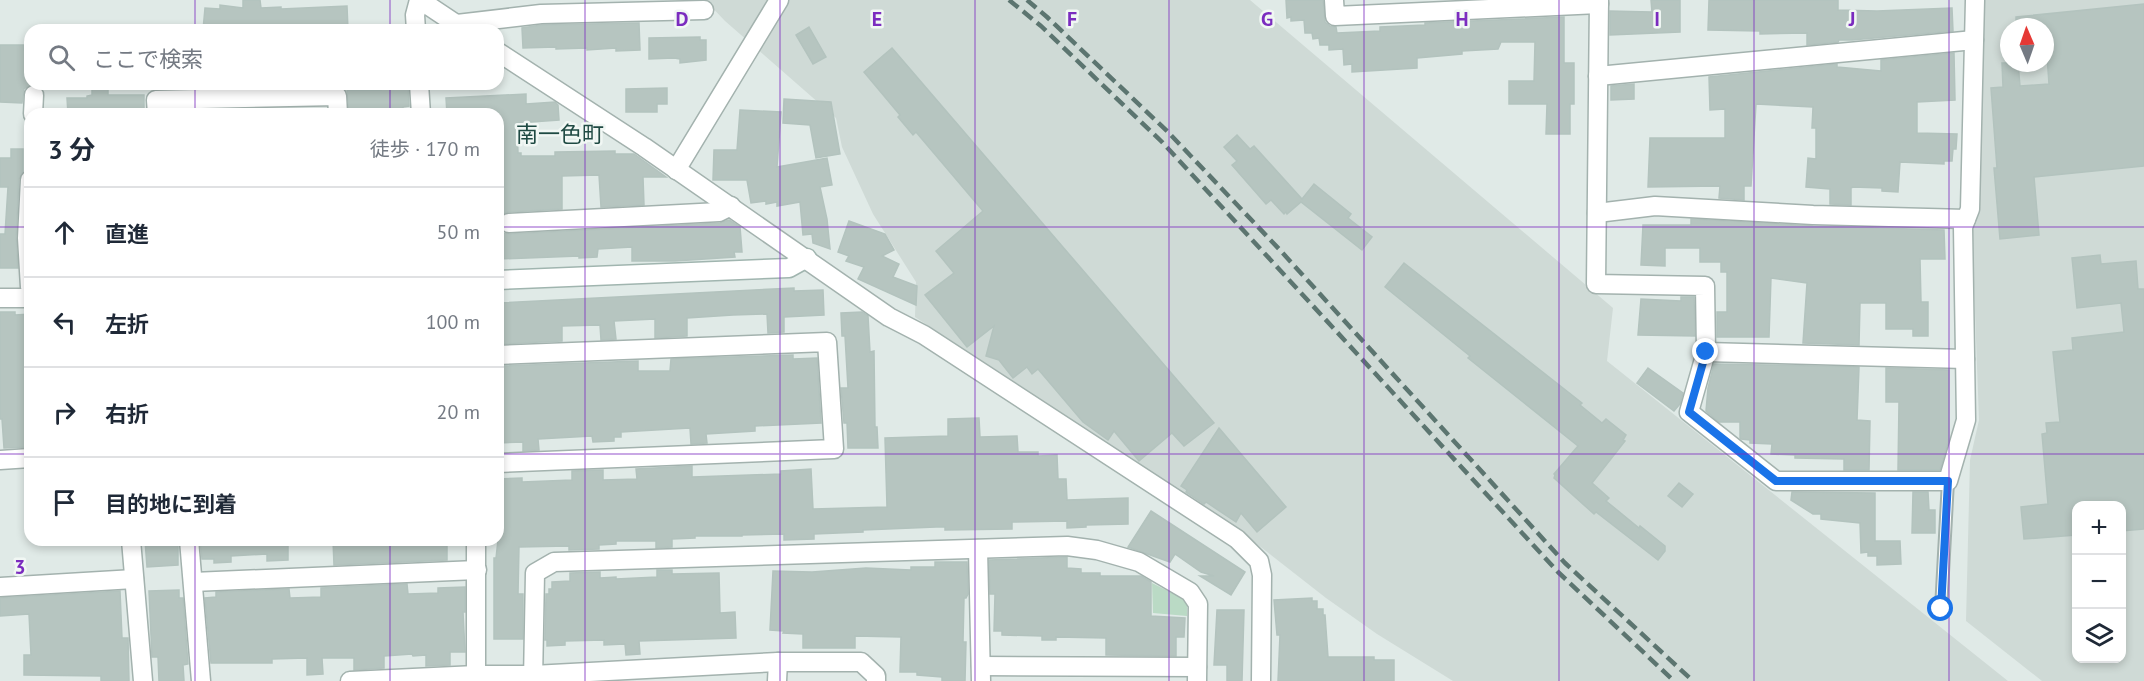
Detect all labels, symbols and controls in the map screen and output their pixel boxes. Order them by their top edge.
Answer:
text: D [676,6,689,32]
text: E [872,6,882,32]
text: F [1067,6,1077,32]
text: G [1261,6,1273,32]
text: H [1455,6,1469,32]
text: I [1654,6,1660,32]
text: J [1848,6,1855,32]
north arrow [2000,18,2054,72]
search box [24,24,504,90]
icon: search [45,41,78,74]
text: ここで検索 [93,45,203,73]
district label: 南一色町 [516,120,604,148]
text: 3 分 [48,133,95,166]
text: 徒歩 · 170 m [370,136,480,162]
icon: ahead [48,216,81,249]
text: 50 m [437,219,480,245]
text: 直進 [105,220,149,248]
icon: left [48,306,81,339]
text: 100 m [426,309,480,335]
text: 左折 [105,310,149,338]
route end [1692,338,1718,364]
icon: right [48,396,81,429]
text: 20 m [437,399,480,425]
text: 右折 [105,400,149,428]
icon: arrive [48,486,81,519]
text: 目的地に到着 [105,490,237,518]
map controls [2072,501,2126,663]
button: + [2072,501,2126,555]
text: 3 [14,554,26,580]
button: − [2072,555,2126,609]
route start [1927,595,1953,621]
button: layers [2072,609,2126,663]

